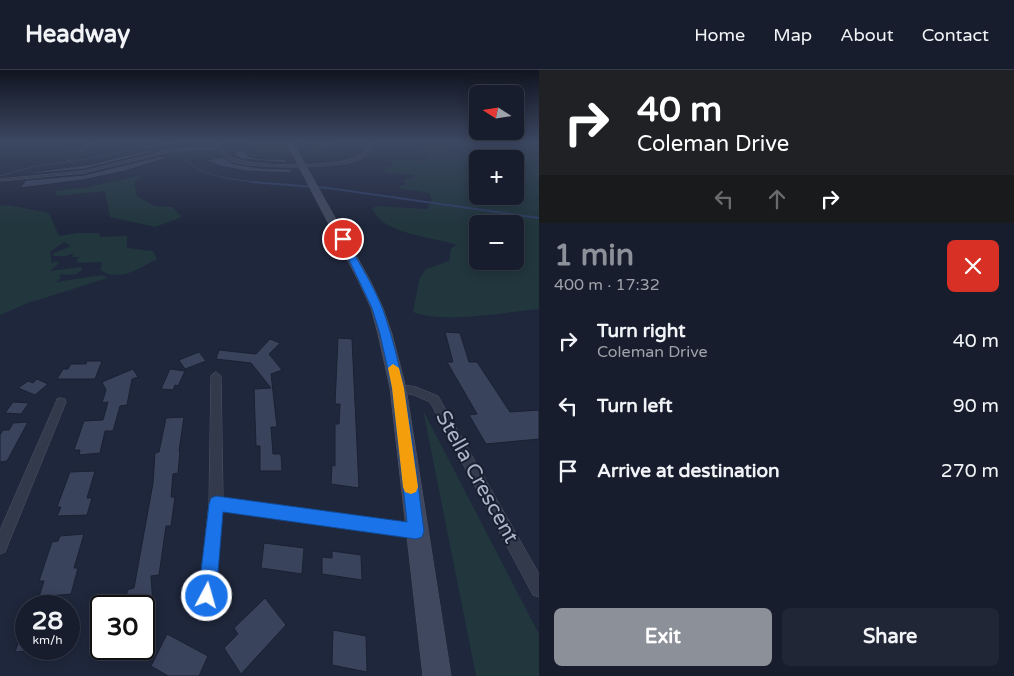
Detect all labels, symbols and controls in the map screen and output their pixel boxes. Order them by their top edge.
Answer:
text: Headway [25,20,130,49]
text: Home [694,24,745,46]
text: Map [773,24,812,46]
text: About [840,24,894,46]
text: Contact [922,24,989,46]
north arrow [469,85,524,140]
map controls [469,85,524,270]
text: 40 m [637,89,722,131]
icon: right [554,90,619,155]
text: Coleman Drive [637,131,789,157]
button: + [469,150,524,205]
icon: left [710,185,738,213]
icon: ahead [763,185,791,213]
icon: right [816,185,844,213]
button: − [469,215,524,270]
pin [322,218,364,260]
icon: arrive [329,225,357,253]
text: 1 min [554,237,634,274]
button: close [947,240,999,292]
text: 400 m · 17:32 [554,275,660,295]
text: Turn right [597,320,685,342]
icon: right [554,327,582,355]
text: 40 m [953,330,999,352]
text: Coleman Drive [597,342,708,362]
icon: left [554,392,582,420]
text: Turn left [597,395,673,417]
text: 90 m [953,395,999,417]
street label: Stella Crescent [430,406,524,548]
icon: arrive [554,457,582,485]
text: Arrive at destination [597,460,780,482]
text: 270 m [941,460,999,482]
position arrow [180,569,232,621]
speed limit sign: 30 [90,595,155,660]
text: 28 [32,606,63,636]
button: Exit [554,608,772,666]
button: Share [782,608,999,666]
text: km/h [32,633,63,647]

